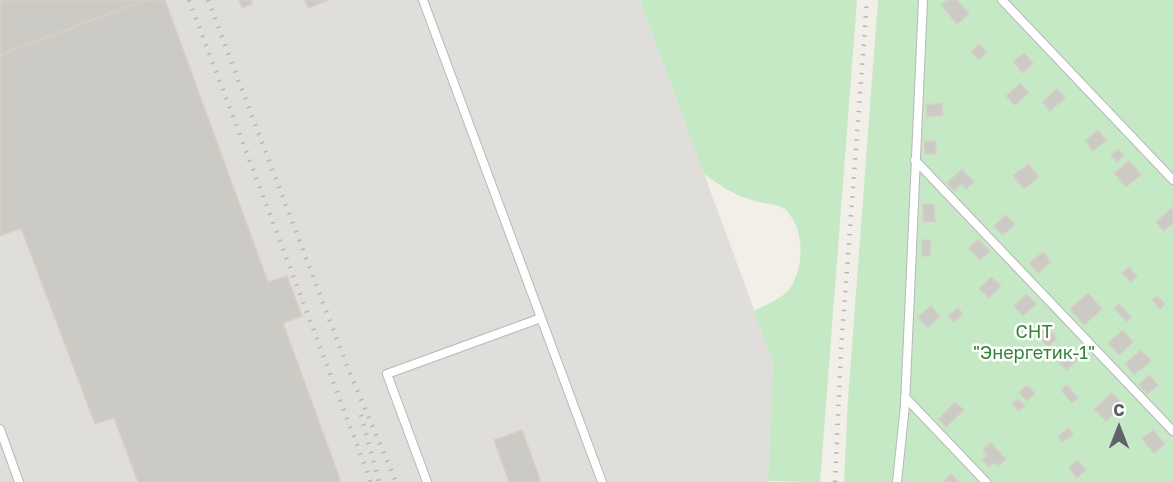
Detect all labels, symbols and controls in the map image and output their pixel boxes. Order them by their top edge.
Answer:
park label: СНТ "Энергетик-1" [973,321,1095,364]
north arrow [1089,398,1149,458]
text: С [1113,400,1125,420]

